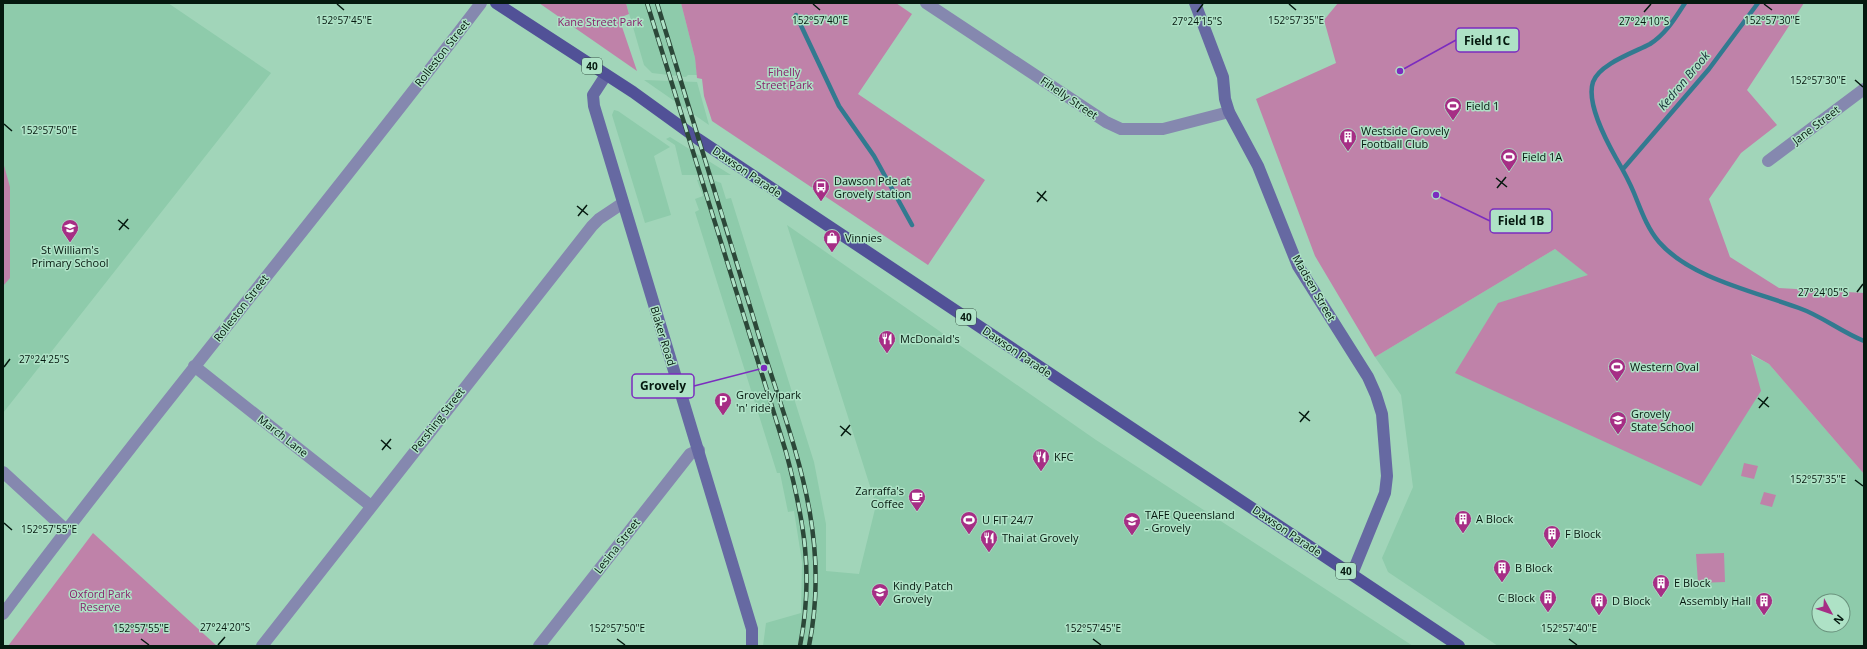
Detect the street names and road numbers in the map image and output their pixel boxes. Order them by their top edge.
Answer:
street label: Rolleston Street [411,16,473,89]
road number: 40 [582,58,602,74]
street label: Fihelly Street [1038,73,1101,122]
street label: Jane Street [1788,102,1842,148]
street label: Dawson Parade [710,143,785,200]
street label: Madsen Street [1289,252,1340,324]
street label: Rolleston Street [210,271,272,344]
street label: Blaker Road [647,304,680,367]
road number: 40 [956,309,976,325]
street label: Dawson Parade [980,323,1055,380]
street label: Pershing Street [408,384,468,455]
street label: March Lane [255,411,312,460]
street label: Dawson Parade [1250,502,1325,559]
street label: Lesina Street [590,515,643,576]
road number: 40 [1336,563,1356,579]

